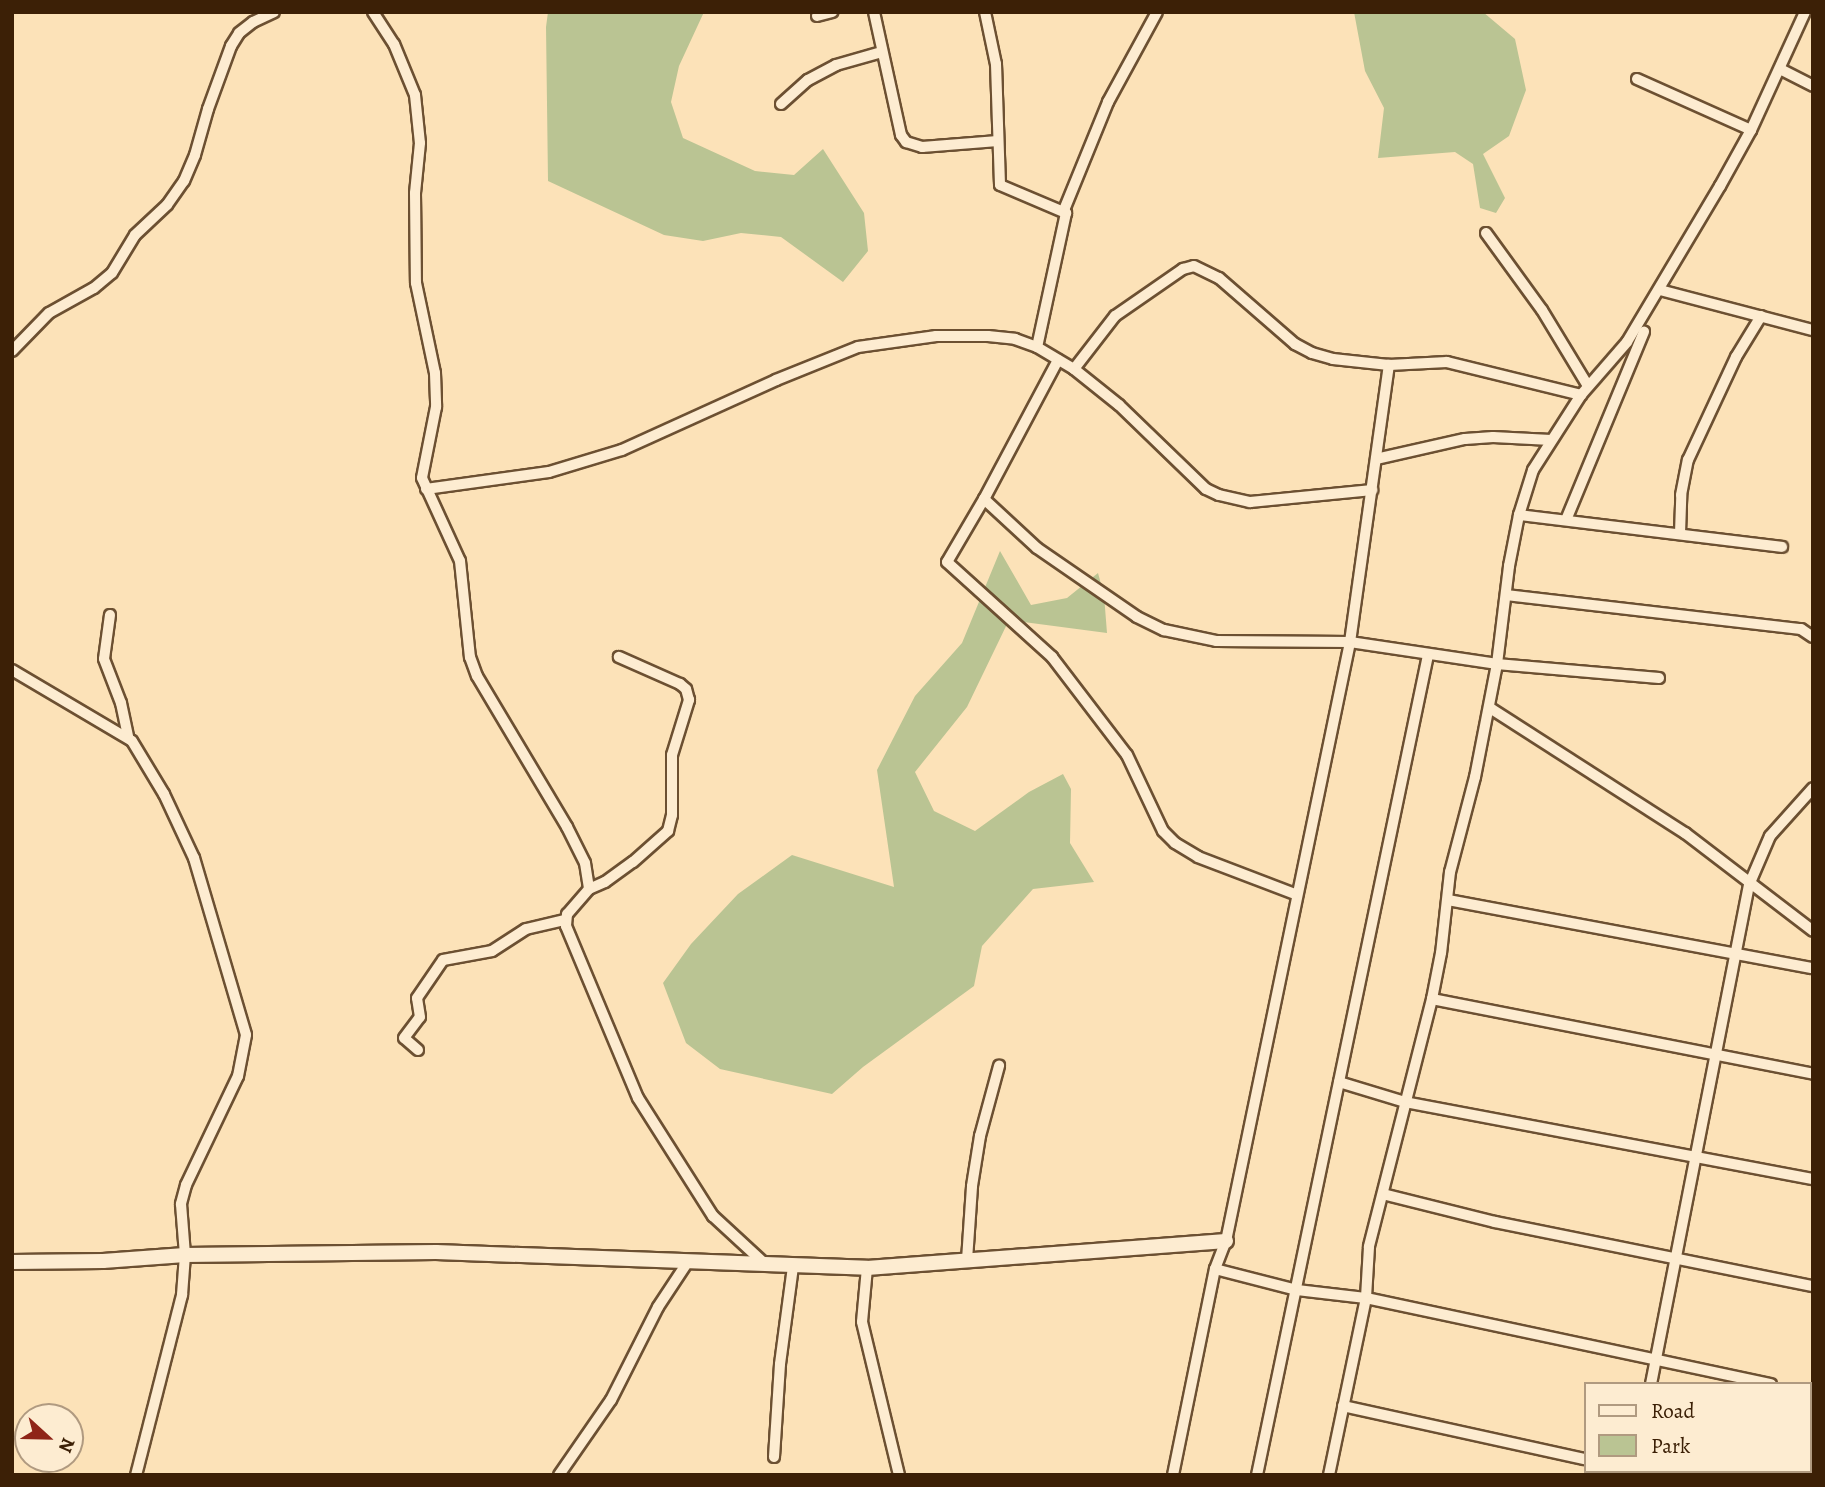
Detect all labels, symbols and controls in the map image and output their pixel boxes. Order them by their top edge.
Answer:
legend [1584,1382,1811,1473]
text: Road [1651,1397,1695,1425]
north arrow [14,1403,84,1473]
text: Park [1651,1432,1690,1460]
text: N [52,1434,81,1456]

